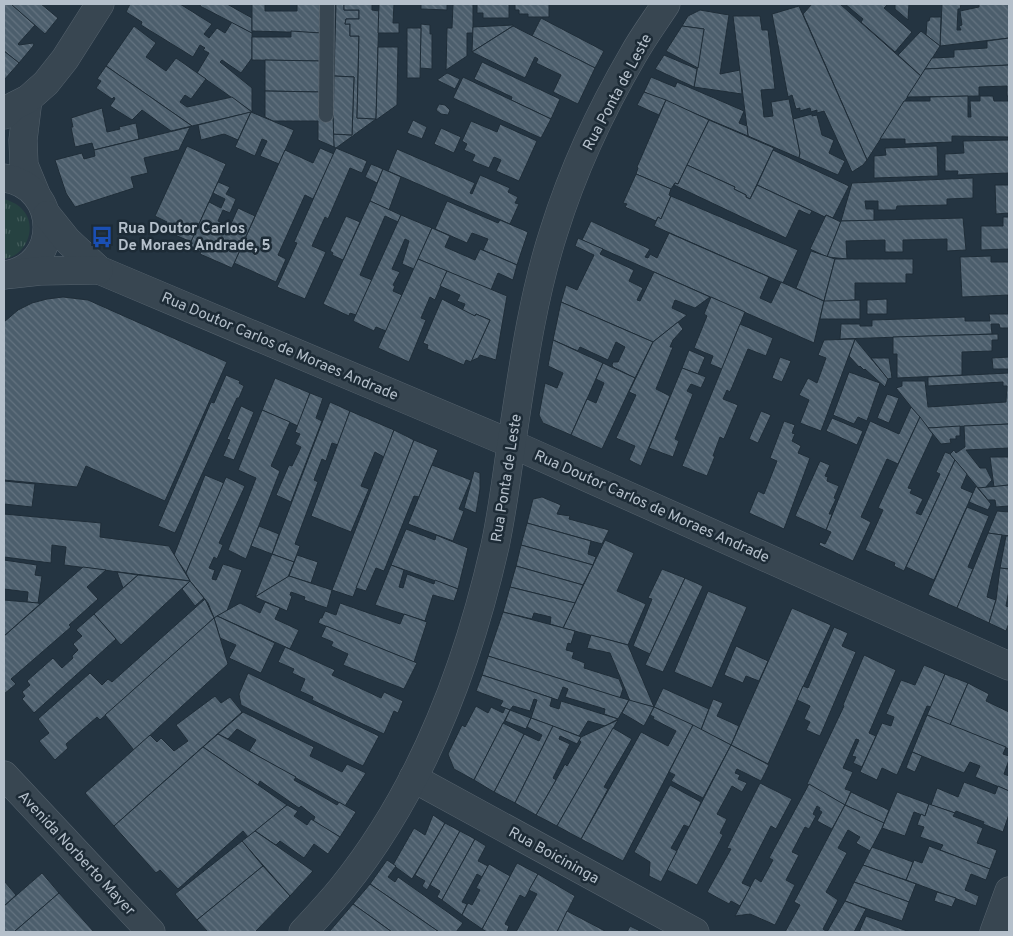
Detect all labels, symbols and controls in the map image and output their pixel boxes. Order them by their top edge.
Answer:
street label: Rua Ponta de Leste [580,31,657,154]
place label: Rua Doutor Carlos De Moraes Andrade, 5 [118,220,271,256]
bus stop icon: Rua Doutor Carlos De Moraes Andrade, 5 [89,224,115,250]
street label: Rua Doutor Carlos de Moraes Andrade [158,289,401,406]
street label: Rua Ponta de Leste [488,413,527,544]
street label: Rua Doutor Carlos de Moraes Andrade [531,447,772,568]
street label: Avenida Norberto Mayer [13,788,139,921]
street label: Rua Boicininga [505,824,602,889]

